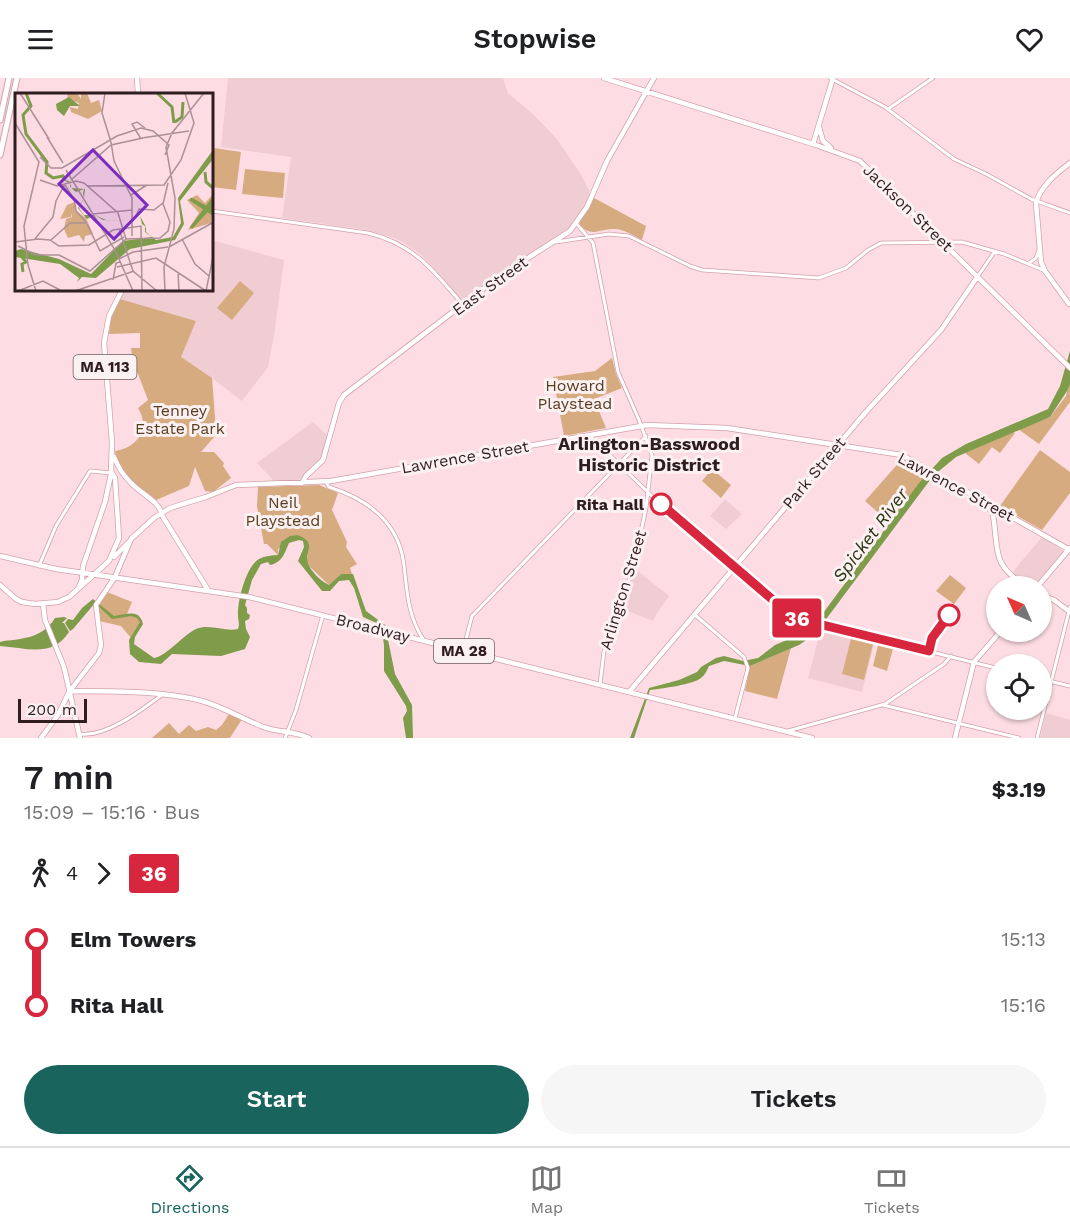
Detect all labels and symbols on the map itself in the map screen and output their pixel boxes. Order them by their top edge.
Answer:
inset map [15,93,213,291]
street label: Jackson Street [859,160,957,256]
street label: East Street [449,252,531,320]
road number: MA 113 [74,355,136,379]
park label: Howard Playstead [538,376,612,413]
park label: Tenney Estate Park [135,401,225,438]
district label: Arlington-Basswood Historic District [558,433,740,475]
street label: Park Street [779,433,850,513]
street label: Lawrence Street [400,436,530,478]
street label: Lawrence Street [895,448,1018,526]
water label: Spicket River [828,483,913,586]
park label: Neil Playstead [246,493,320,530]
marker: Rita Hall [650,493,672,515]
place label: Rita Hall [576,495,645,514]
street label: Arlington Street [596,527,650,652]
north arrow [986,576,1052,642]
line badge: 36 [770,598,824,638]
unlabelled marker [938,604,960,626]
street label: Broadway [334,610,413,647]
road number: MA 28 [434,639,494,663]
scale bar [18,696,87,724]

